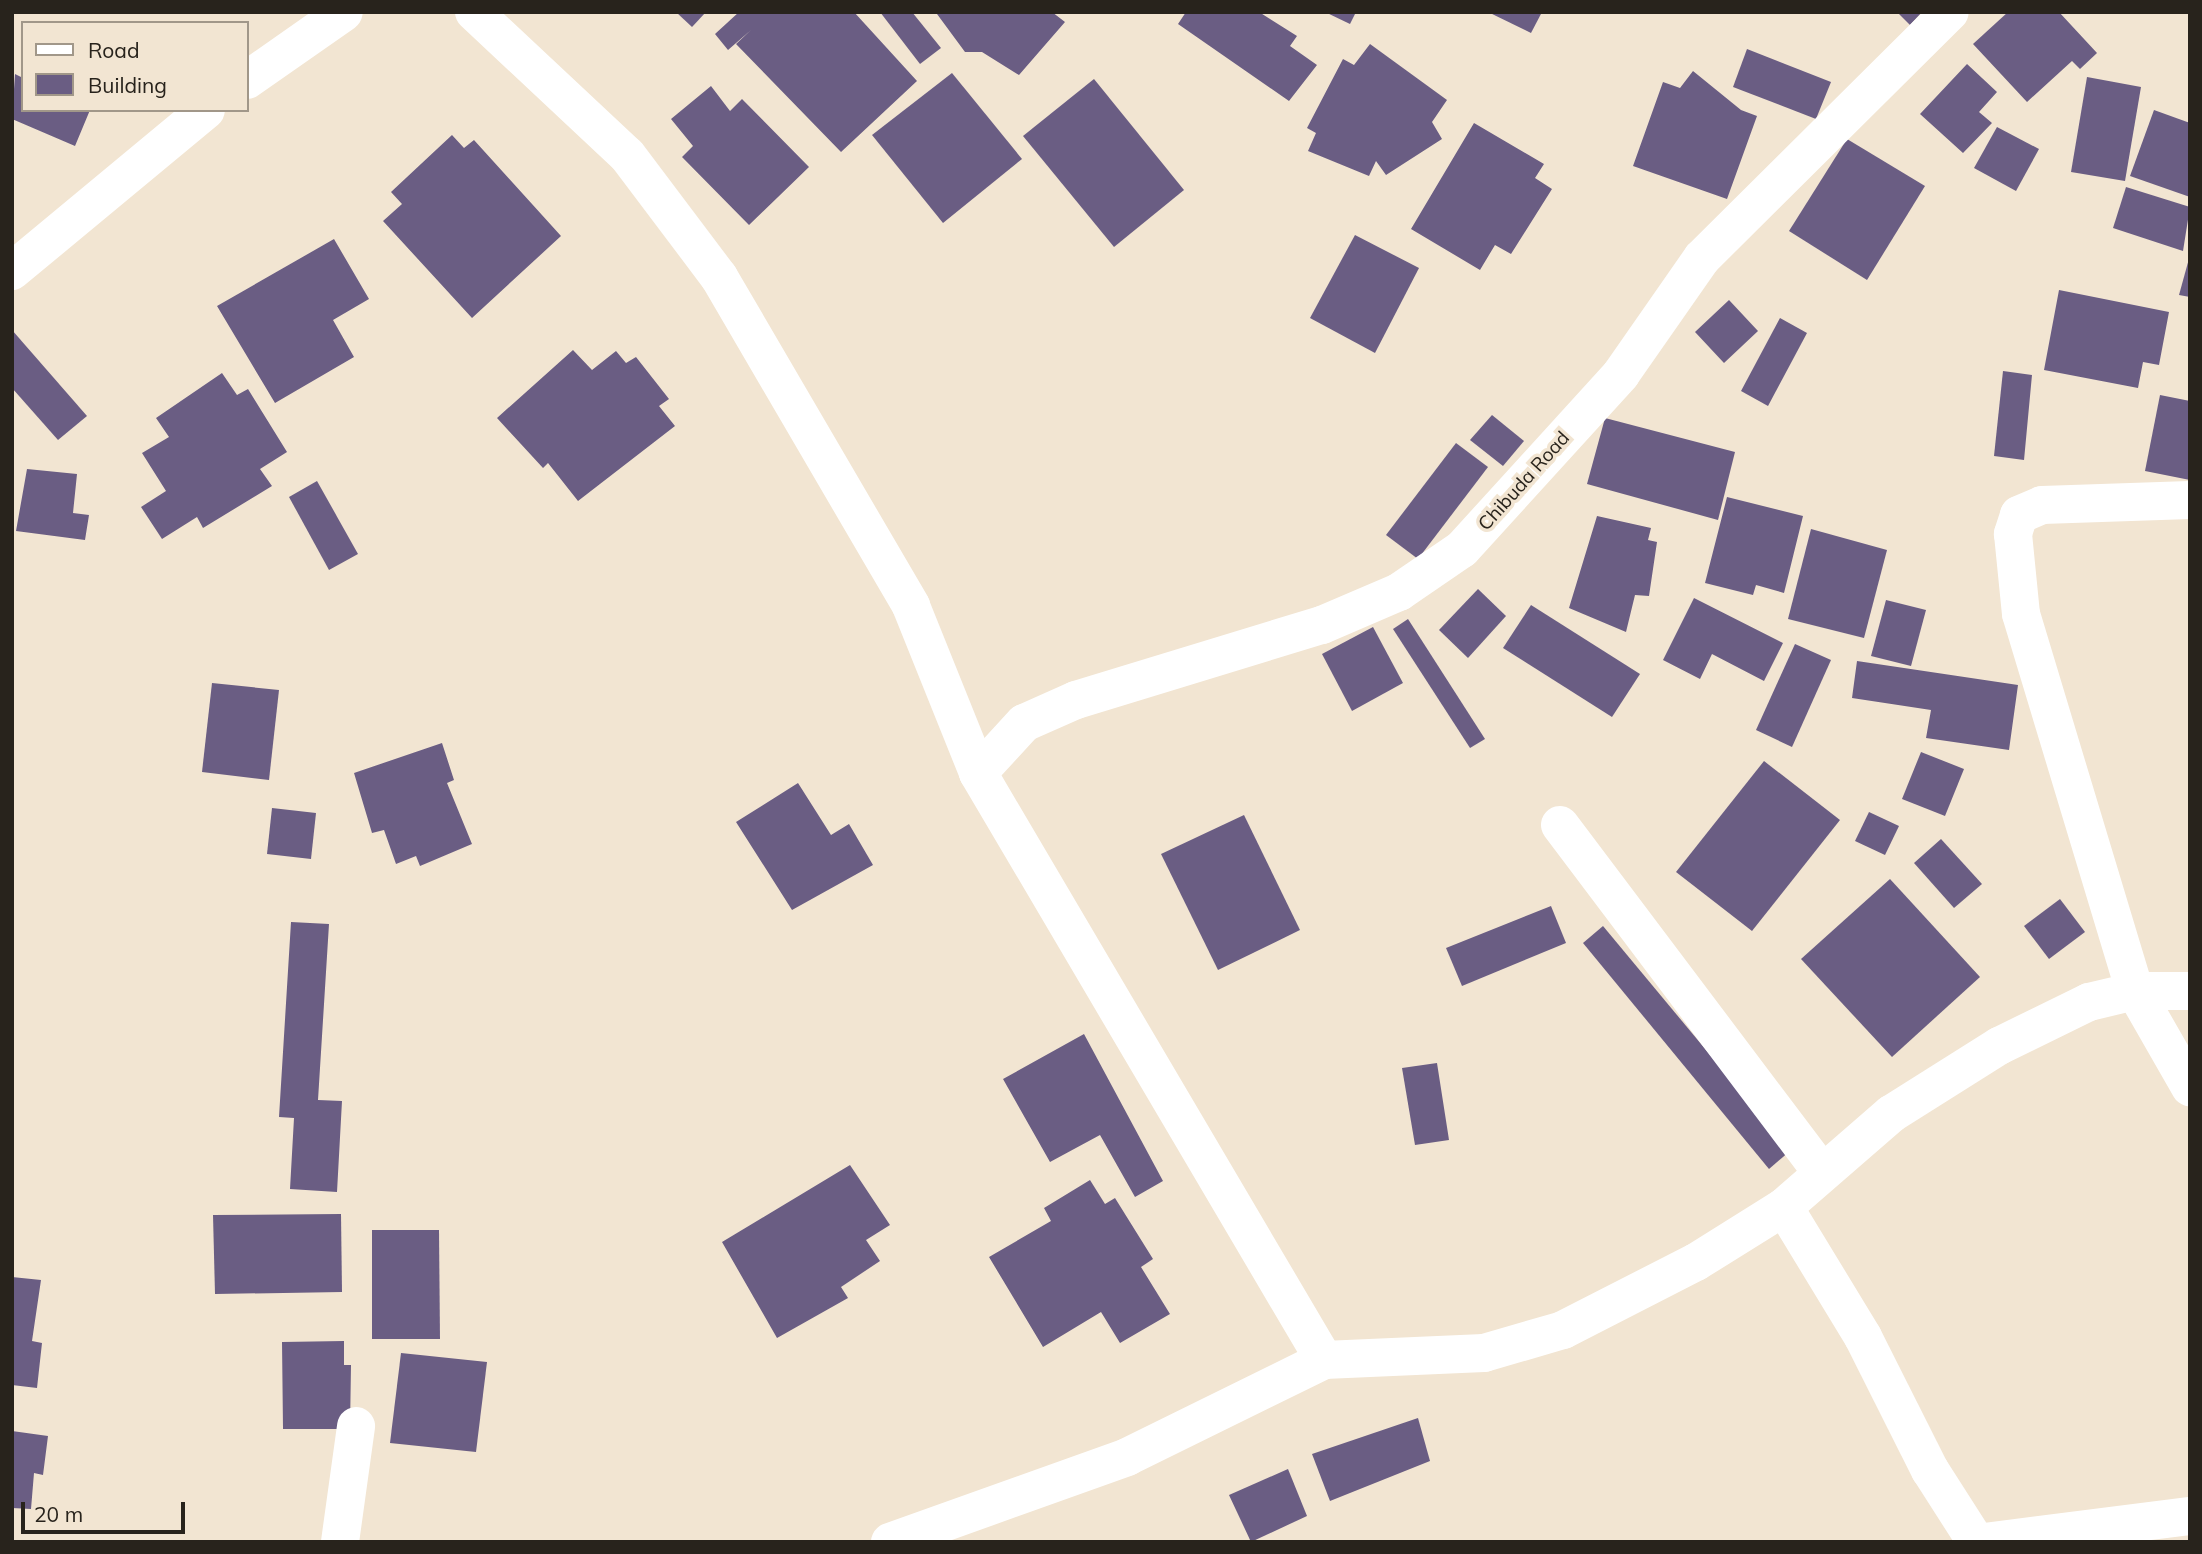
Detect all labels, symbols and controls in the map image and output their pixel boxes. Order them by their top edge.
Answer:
legend [21,21,248,112]
text: Road [88,37,139,63]
text: Building [88,72,167,98]
street label: Chibuda Road [1474,427,1574,535]
scale bar [24,1488,189,1532]
text: 20 m [34,1501,83,1527]

